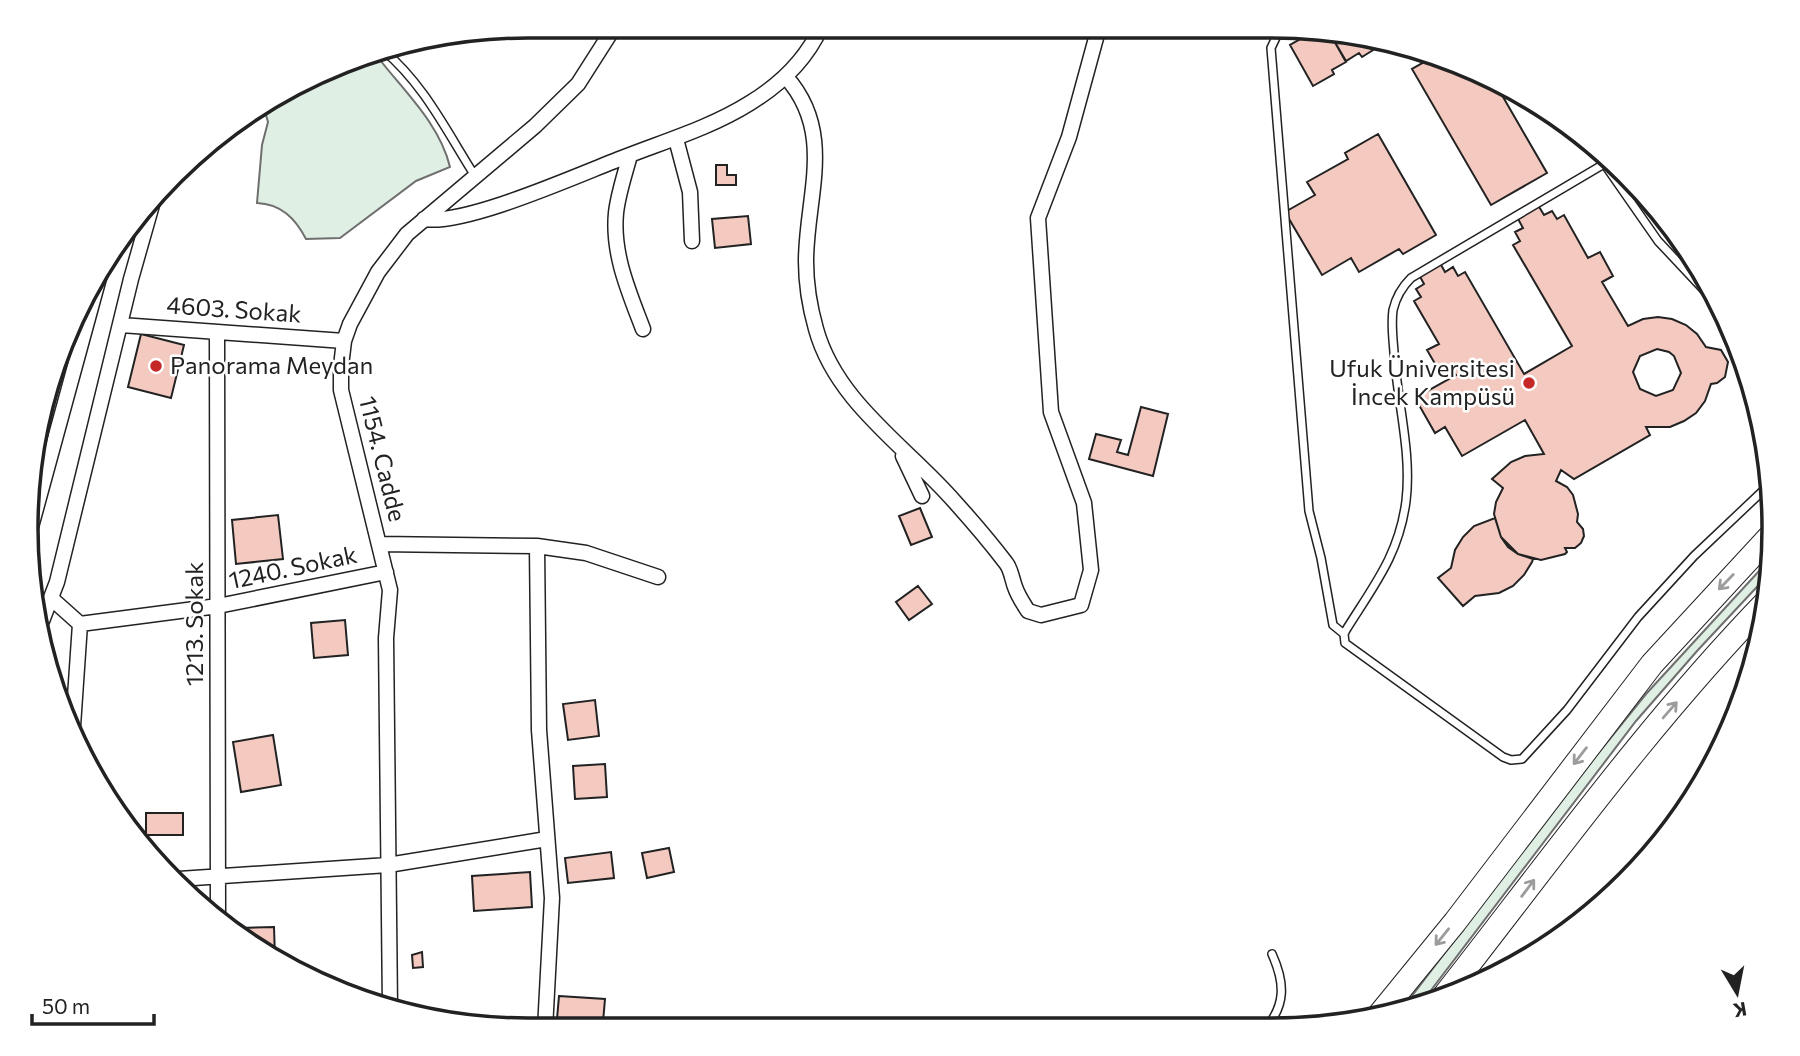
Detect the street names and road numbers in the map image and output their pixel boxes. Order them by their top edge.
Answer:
street label: 4603. Sokak [166,289,302,328]
street label: 1154. Cadde [354,393,413,524]
street label: 1240. Sokak [226,539,359,594]
street label: 1213. Sokak [179,562,208,686]

